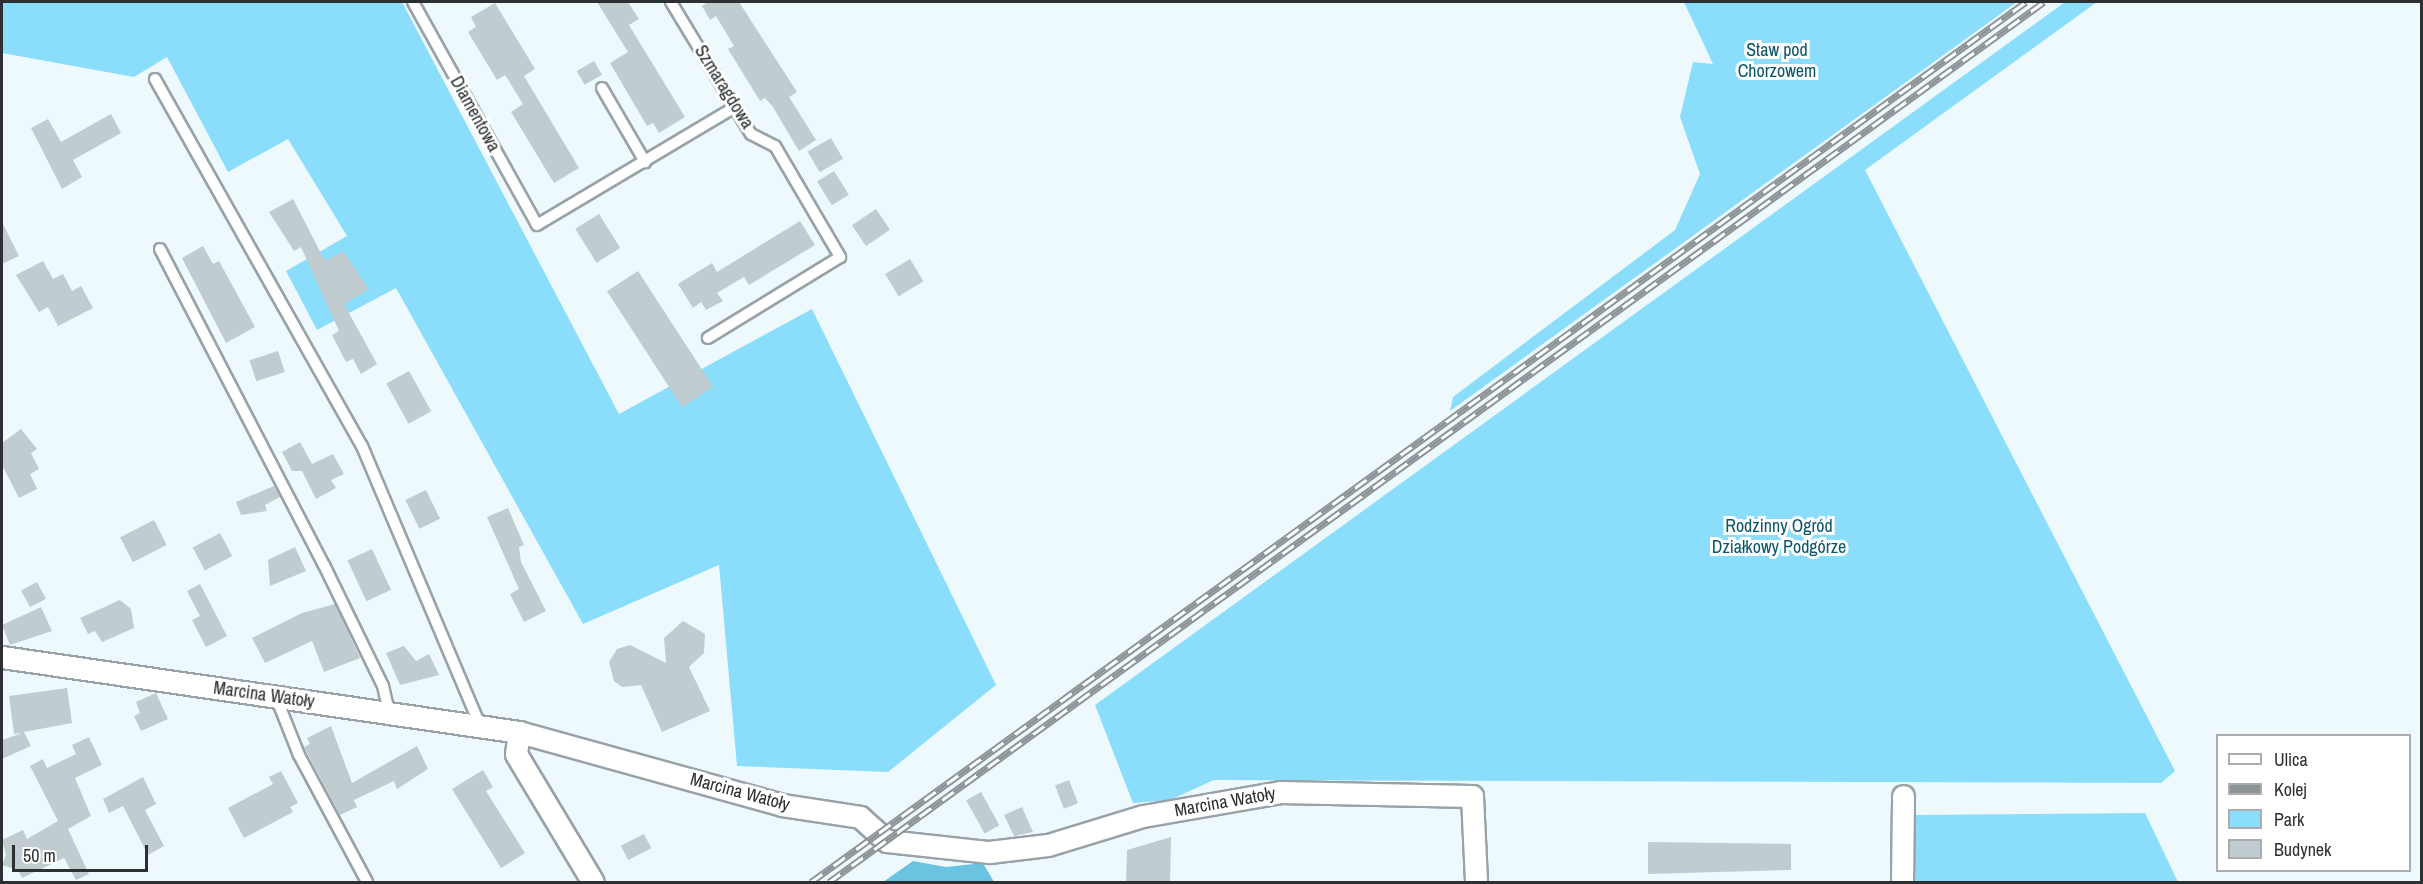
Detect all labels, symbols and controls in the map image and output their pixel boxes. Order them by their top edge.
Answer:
park label: Staw pod Chorzowem [1738,40,1816,82]
street label: Szmaragdowa [690,41,758,133]
street label: Diamentowa [445,73,505,155]
park label: Rodzinny Ogród Działkowy Podgórze [1712,516,1846,558]
street label: Marcina Watoły [212,677,316,713]
legend [2216,734,2411,872]
text: Ulica [2274,747,2308,772]
street label: Marcina Watoły [688,768,792,816]
text: Kolej [2274,777,2307,802]
street label: Marcina Watoły [1173,783,1277,821]
text: Park [2274,807,2304,832]
scale bar [15,833,152,871]
text: Budynek [2274,837,2331,862]
text: 50 m [23,843,56,868]

